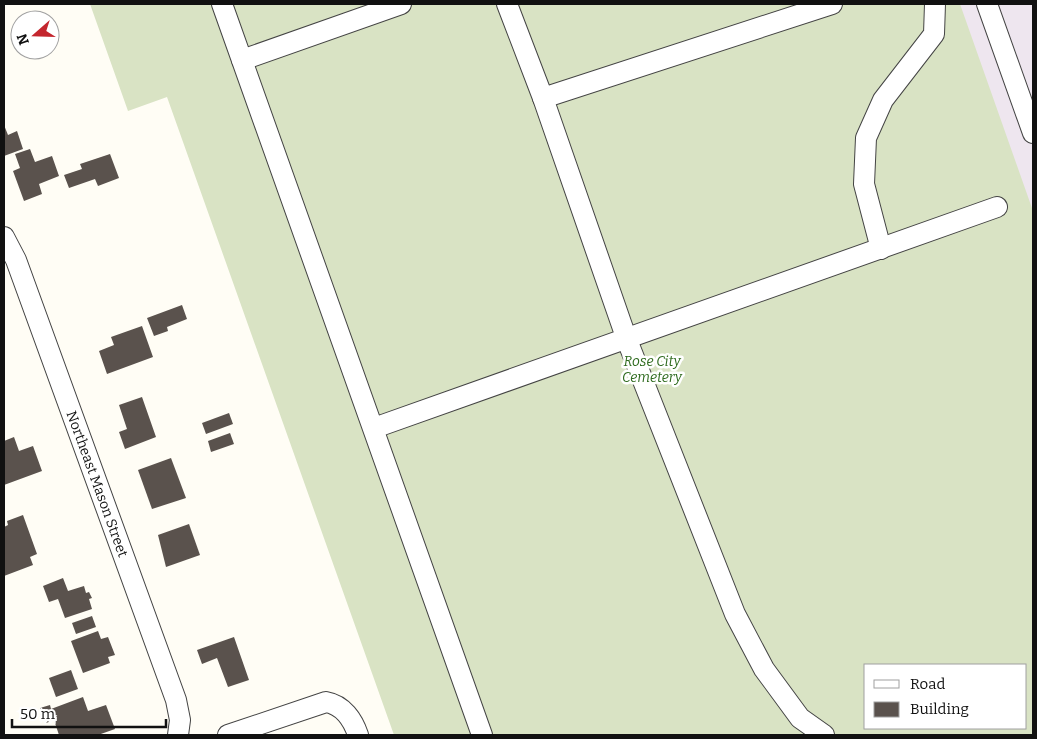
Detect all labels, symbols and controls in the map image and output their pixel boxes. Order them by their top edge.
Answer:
north arrow [10,10,60,60]
text: N [13,31,33,47]
park label: Rose City Cemetery [622,353,683,386]
street label: Northeast Mason Street [63,409,131,559]
legend [864,664,1027,729]
text: Road [910,675,945,693]
scale bar [12,696,166,728]
text: Building [910,700,969,718]
text: 50 m [20,705,56,723]

